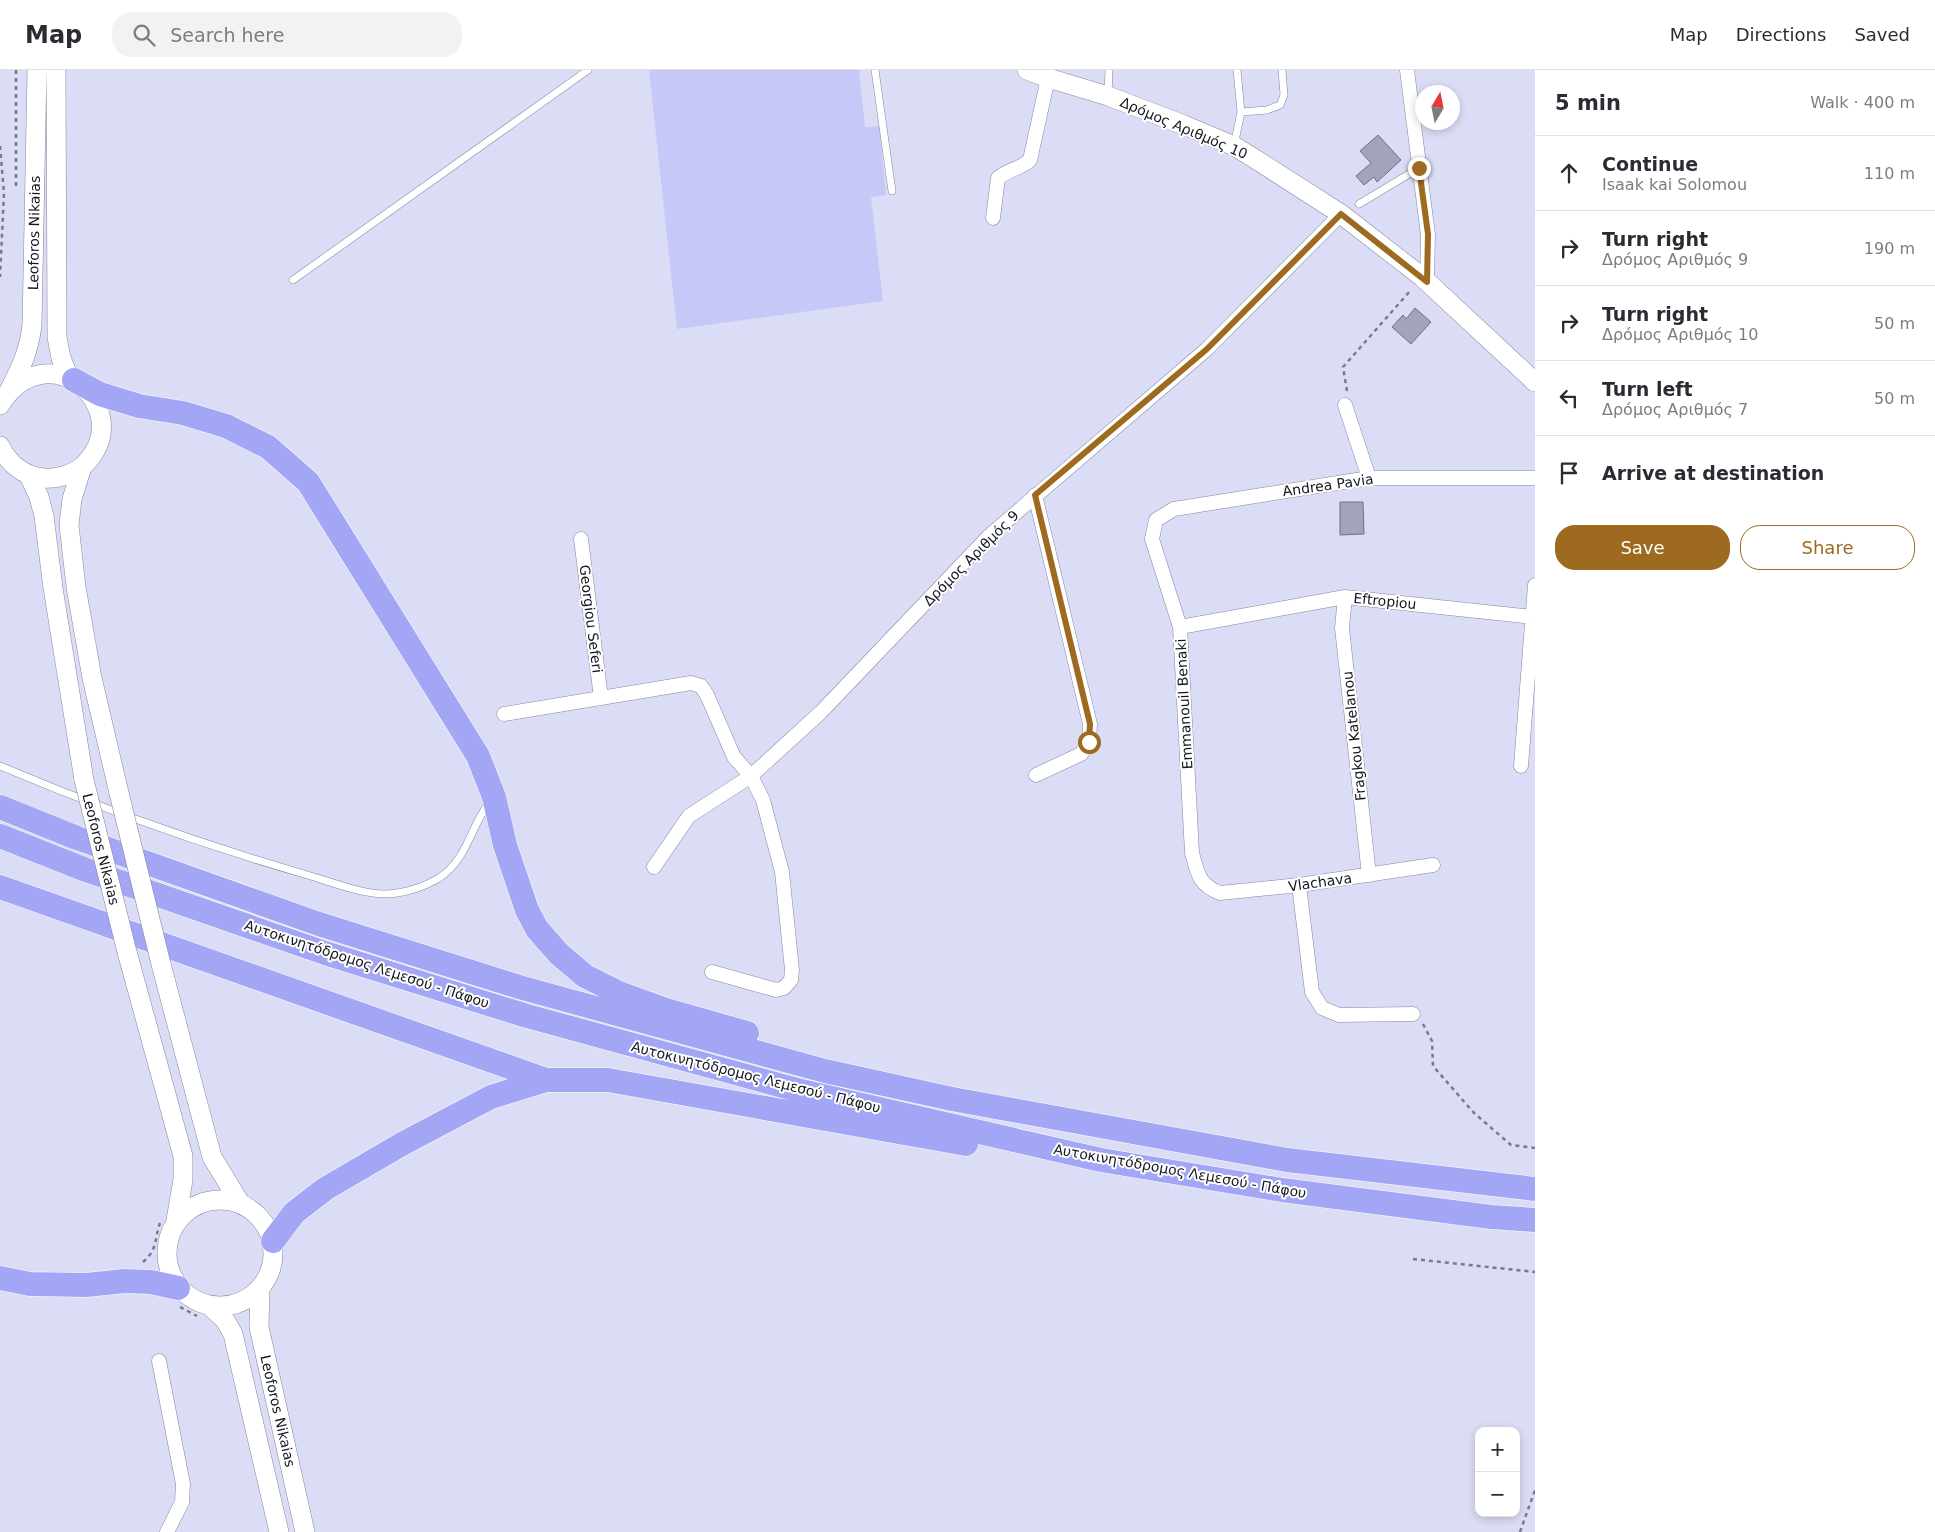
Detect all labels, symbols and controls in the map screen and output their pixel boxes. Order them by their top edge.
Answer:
search box [112,12,462,57]
text: Map [25,21,82,49]
icon: search [130,21,158,49]
text: Search here [170,24,284,46]
text: Map [1670,24,1708,45]
text: Directions [1736,24,1826,45]
text: Saved [1854,24,1910,45]
north arrow [1415,85,1460,130]
text: 5 min [1555,91,1621,115]
text: Walk · 400 m [1810,93,1915,112]
street label: Δρόμος Αριθμός 10 [1118,94,1250,162]
text: Continue [1602,153,1698,175]
route end [1408,157,1431,180]
icon: ahead [1555,159,1583,187]
text: 110 m [1864,164,1915,183]
text: Isaak kai Solomou [1602,175,1747,194]
street label: Leoforos Nikaias [25,176,43,290]
text: Turn right [1602,228,1708,250]
icon: right [1555,234,1583,262]
text: 190 m [1864,239,1915,258]
text: Δρόμος Αριθμός 9 [1602,250,1748,269]
text: Turn right [1602,303,1708,325]
icon: right [1555,309,1583,337]
text: 50 m [1874,314,1915,333]
text: Δρόμος Αριθμός 10 [1602,325,1758,344]
text: Turn left [1602,378,1693,400]
icon: left [1555,384,1583,412]
text: 50 m [1874,389,1915,408]
text: Δρόμος Αριθμός 7 [1602,400,1748,419]
icon: arrive [1555,459,1583,487]
text: Arrive at destination [1602,462,1824,484]
street label: Andrea Pavia [1282,471,1374,499]
street label: Δρόμος Αριθμός 9 [920,507,1022,609]
button: Save [1555,525,1730,570]
button: Share [1740,525,1915,570]
street label: Georgiou Seferi [576,564,606,674]
street label: Eftropiou [1353,590,1417,612]
street label: Emmanouil Benaki [1173,638,1195,770]
street label: Fragkou Katelanou [1339,670,1369,802]
route start [1078,731,1101,754]
street label: Leoforos Nikaias [79,791,123,907]
street label: Vlachava [1287,870,1353,894]
street label: Αυτοκινητόδρομος Λεμεσού - Πάφου [243,917,491,1011]
street label: Αυτοκινητόδρομος Λεμεσού - Πάφου [630,1038,882,1116]
street label: Αυτοκινητόδρομος Λεμεσού - Πάφου [1052,1141,1308,1201]
street label: Leoforos Nikaias [257,1353,299,1469]
map controls [1475,1427,1520,1517]
button: + [1475,1427,1520,1472]
button: − [1475,1472,1520,1517]

